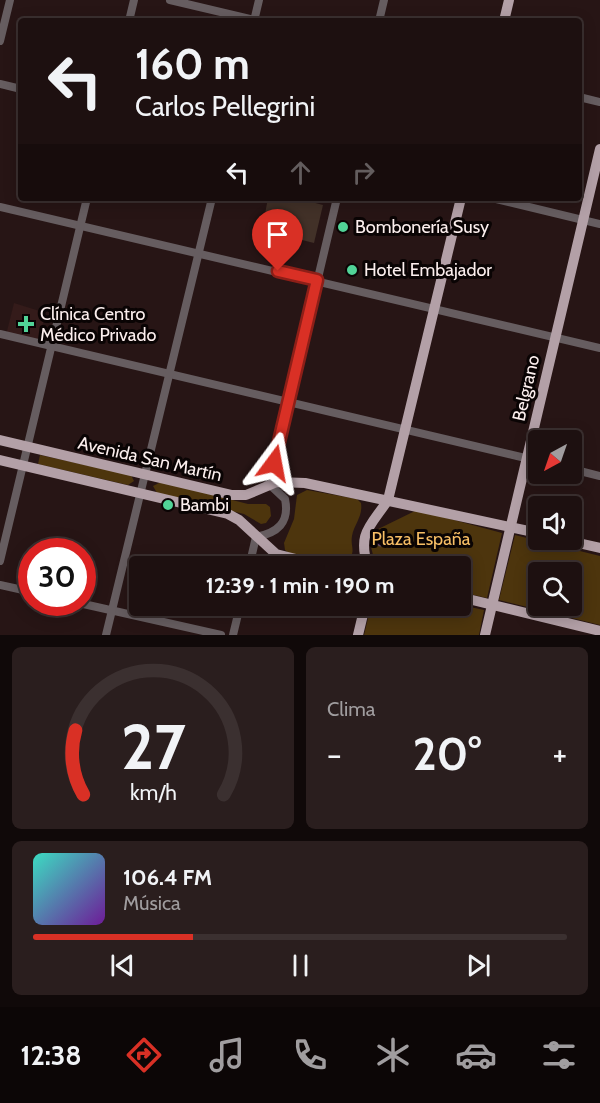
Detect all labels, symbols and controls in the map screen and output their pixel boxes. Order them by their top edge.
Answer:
text: 160 m [135,38,250,90]
icon: left [36,42,114,120]
text: Carlos Pellegrini [135,90,315,123]
icon: left [221,156,254,189]
icon: ahead [284,156,317,189]
icon: right [347,156,380,189]
pin [252,209,303,271]
place label: Bombonería Susy [355,216,489,238]
icon: arrive [261,218,294,251]
marker: Bombonería Susy [336,220,350,234]
place label: Hotel Embajador [364,259,492,281]
marker: Hotel Embajador [345,263,359,277]
place label: Clínica Centro Médico Privado [40,303,156,346]
marker: Clínica Centro Médico Privado [17,315,35,333]
street label: Belgrano [508,353,544,423]
north arrow [528,430,582,484]
map controls [528,430,582,616]
position arrow [242,431,306,495]
street label: Avenida San Martín [76,432,224,486]
place label: Bambi [180,494,229,516]
button: sound [528,496,582,550]
marker: Bambi [161,498,175,512]
park label: Plaza España [372,528,471,550]
speed limit sign: 30 [18,538,96,616]
button: search [528,562,582,616]
text: 12:39 · 1 min · 190 m [206,572,394,599]
text: Clima [327,697,375,721]
text: 27 [121,709,186,785]
text: 20° [413,727,481,781]
text: − [327,734,342,774]
text: + [552,734,567,774]
text: km/h [130,779,176,805]
text: 106.4 FM [123,864,212,891]
text: Música [123,891,181,915]
icon: previous [106,949,139,982]
icon: pause [284,949,317,982]
icon: next [462,949,495,982]
icon: directions [123,1034,165,1076]
icon: music [206,1034,248,1076]
icon: phone [289,1034,331,1076]
icon: climate [372,1034,414,1076]
icon: car [455,1034,497,1076]
icon: filters [538,1034,580,1076]
text: 12:38 [20,1039,82,1072]

